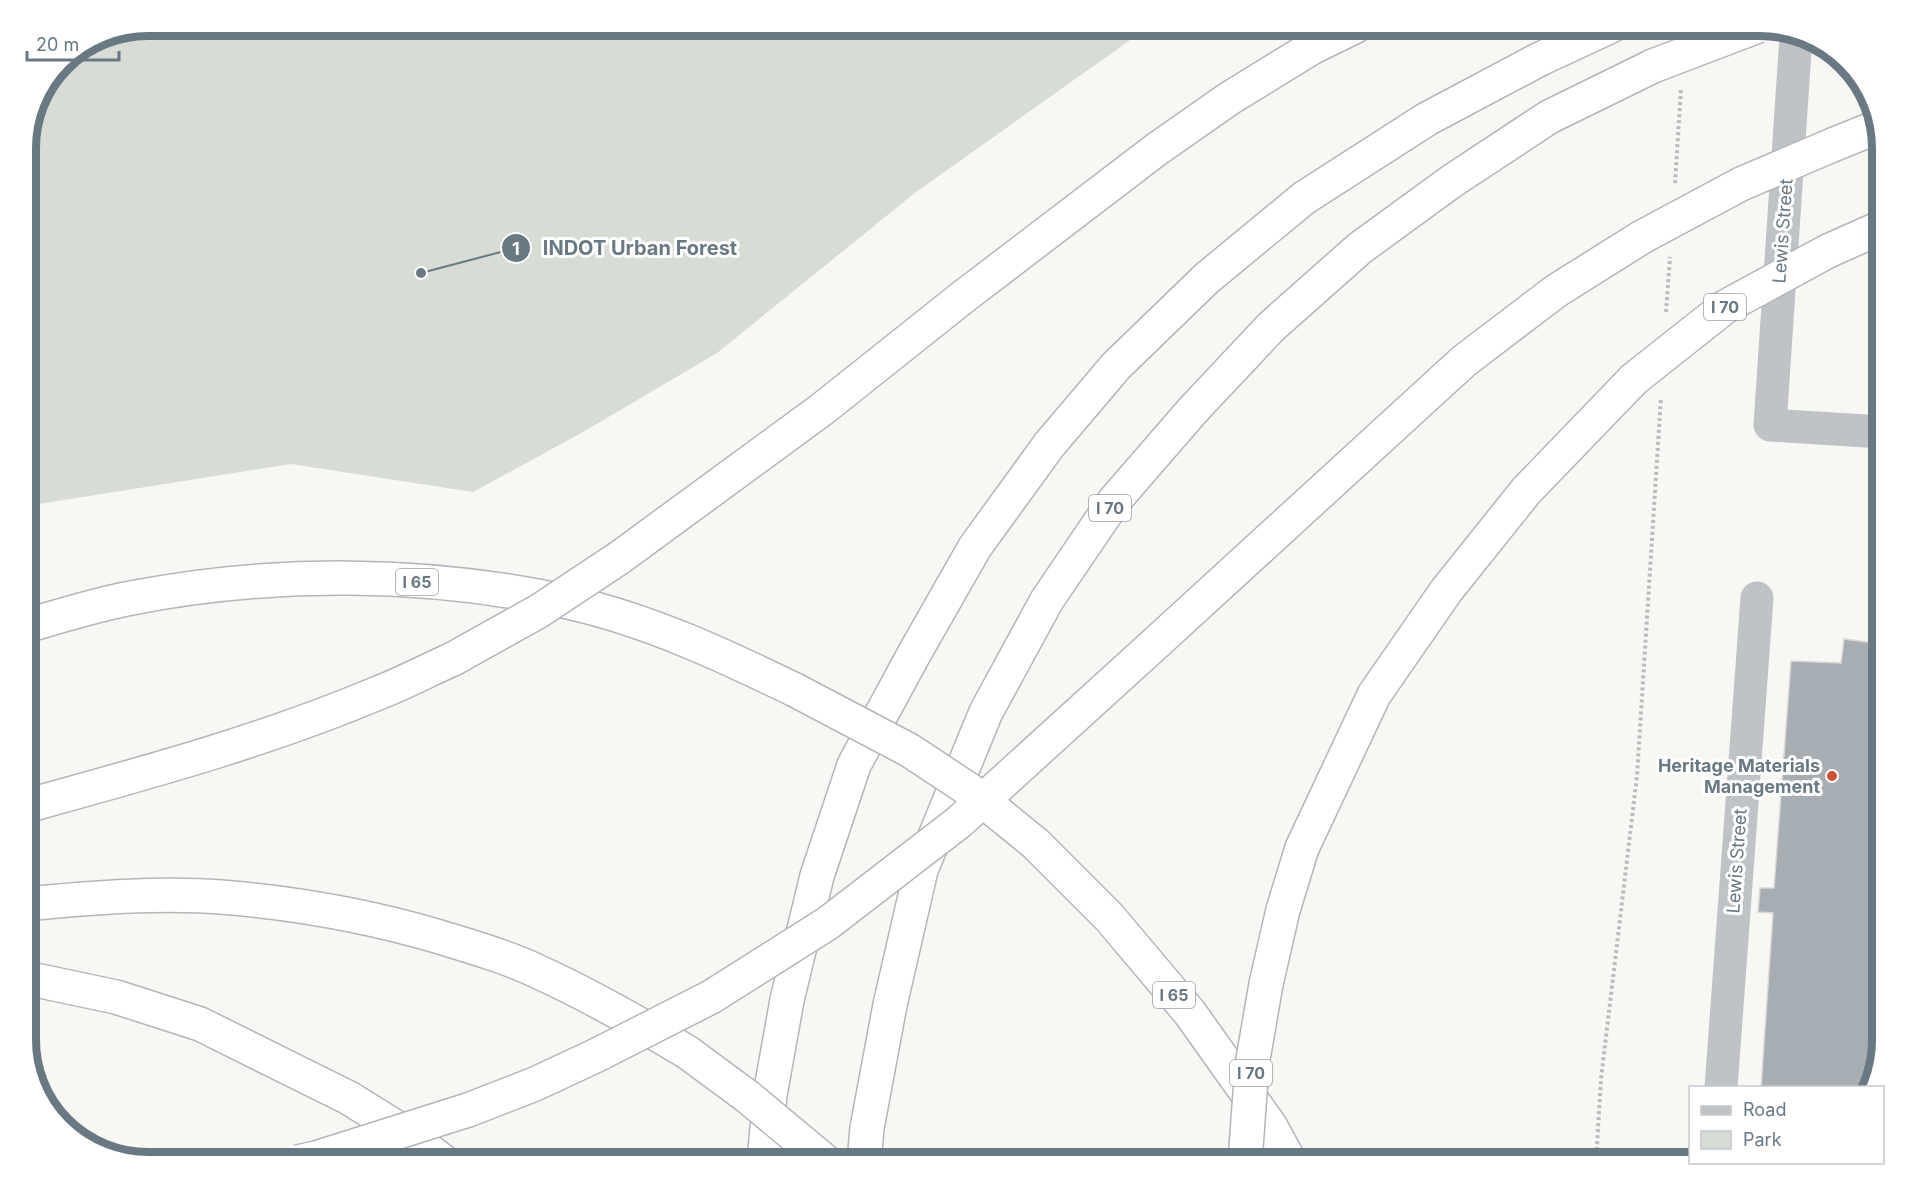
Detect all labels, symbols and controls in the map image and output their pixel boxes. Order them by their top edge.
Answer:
scale bar [27,24,118,62]
text: 20 m [36,34,79,55]
street label: Lewis Street [1768,178,1797,284]
callout: INDOT Urban Forest [501,229,750,267]
text: INDOT Urban Forest [543,236,737,260]
text: 1 [512,238,520,259]
road number: I 70 [1704,294,1746,320]
road number: I 70 [1089,495,1131,521]
road number: I 65 [396,569,438,595]
place label: Heritage Materials Management [1658,755,1820,797]
marker: Heritage Materials Management [1825,769,1839,783]
street label: Lewis Street [1722,808,1751,914]
road number: I 65 [1153,982,1195,1008]
road number: I 70 [1230,1060,1272,1086]
legend [1689,1086,1884,1164]
text: Road [1743,1099,1786,1120]
text: Park [1743,1129,1782,1150]

